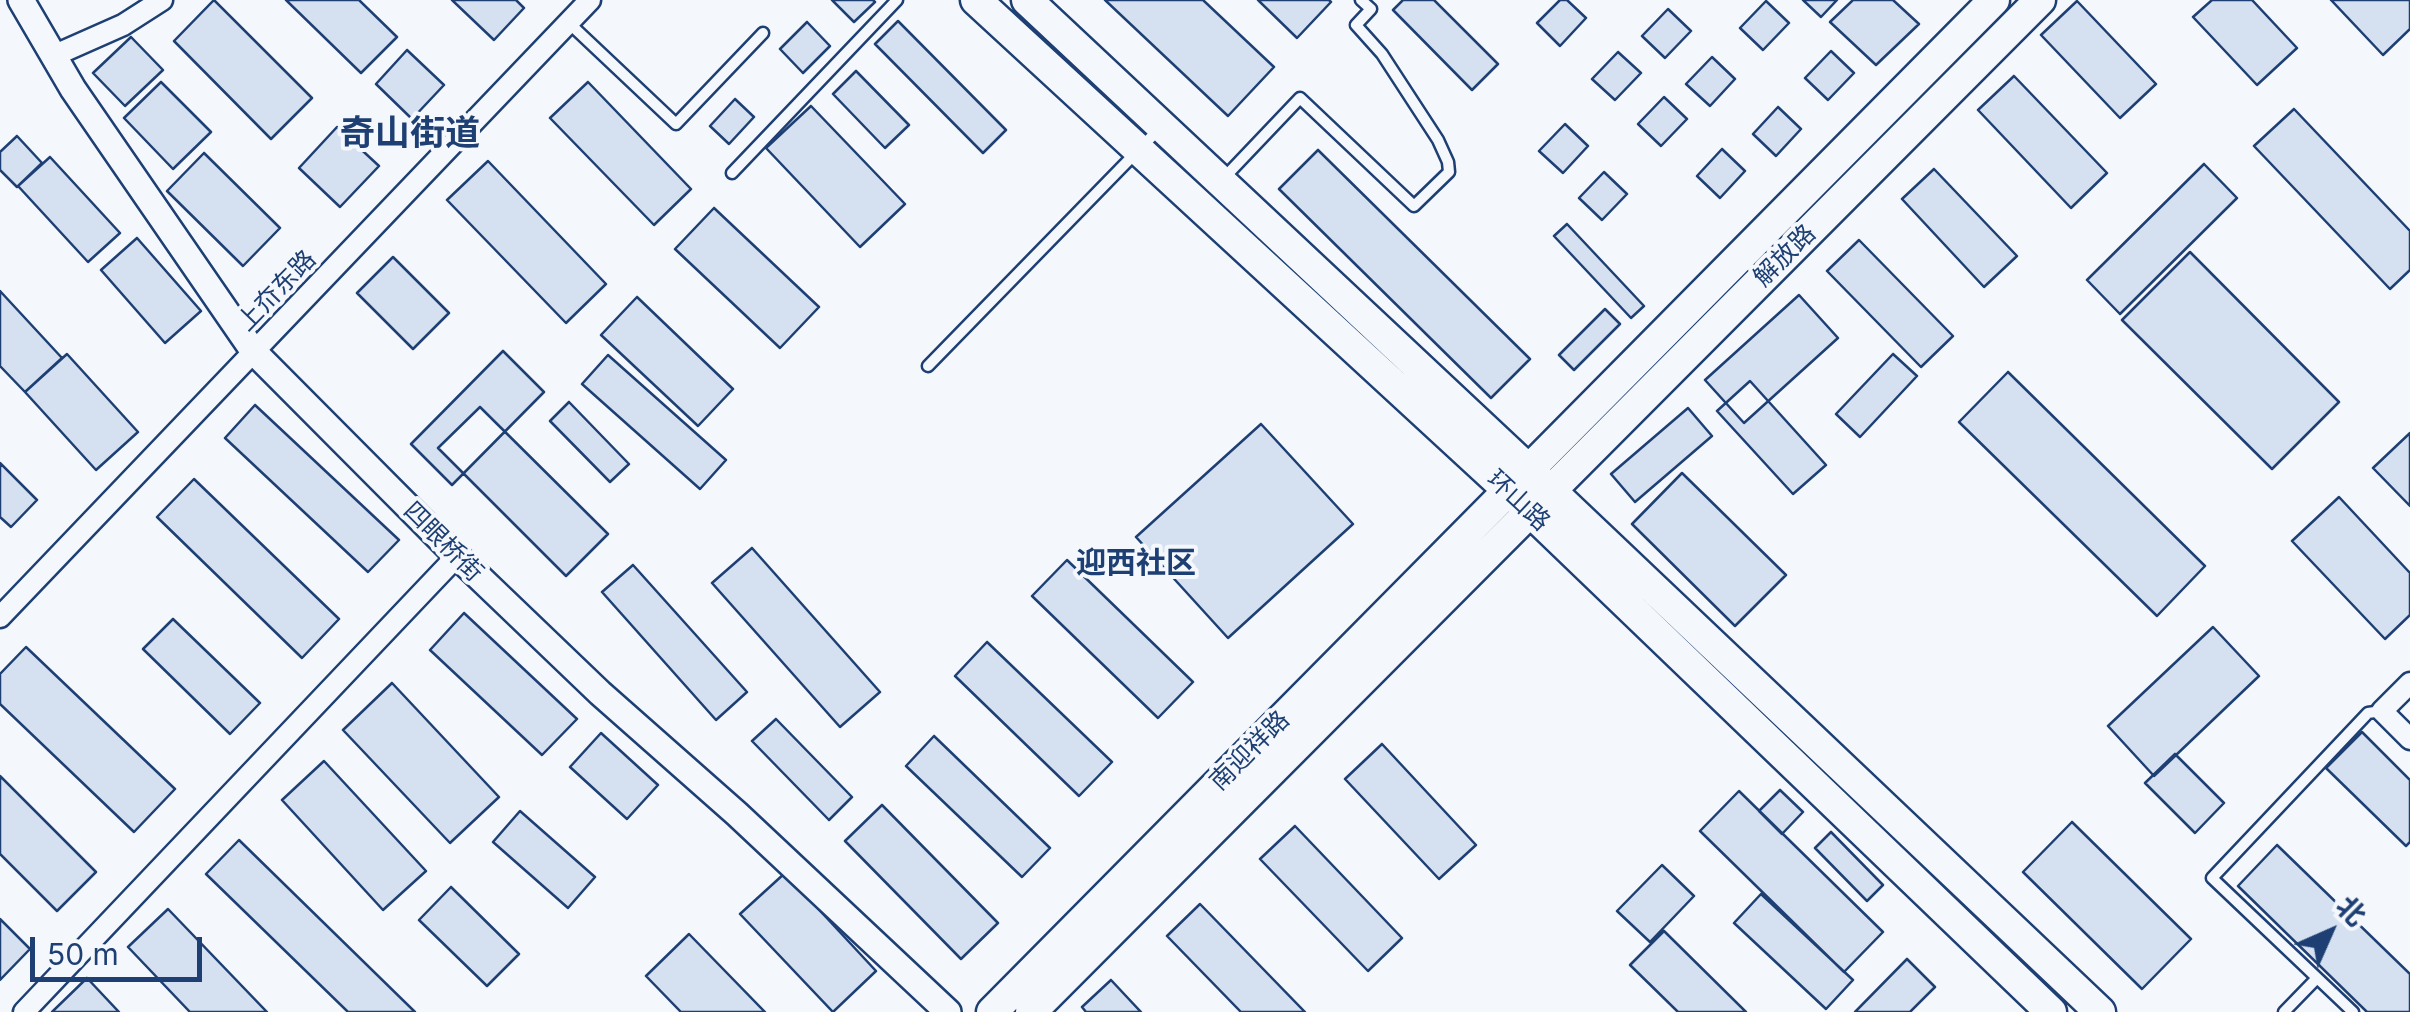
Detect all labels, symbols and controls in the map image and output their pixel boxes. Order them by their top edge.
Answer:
district label: 奇山街道 [340,113,480,155]
street label: 解放路 [1748,219,1822,293]
street label: 上夼东路 [231,245,323,337]
street label: 环山路 [1480,464,1556,538]
street label: 四眼桥街 [397,496,489,588]
district label: 迎西社区 [1076,546,1196,582]
street label: 南迎祥路 [1204,705,1296,797]
north arrow [2280,882,2380,982]
text: 北 [2329,889,2373,933]
scale bar [35,917,208,979]
text: 50 m [47,936,119,972]

